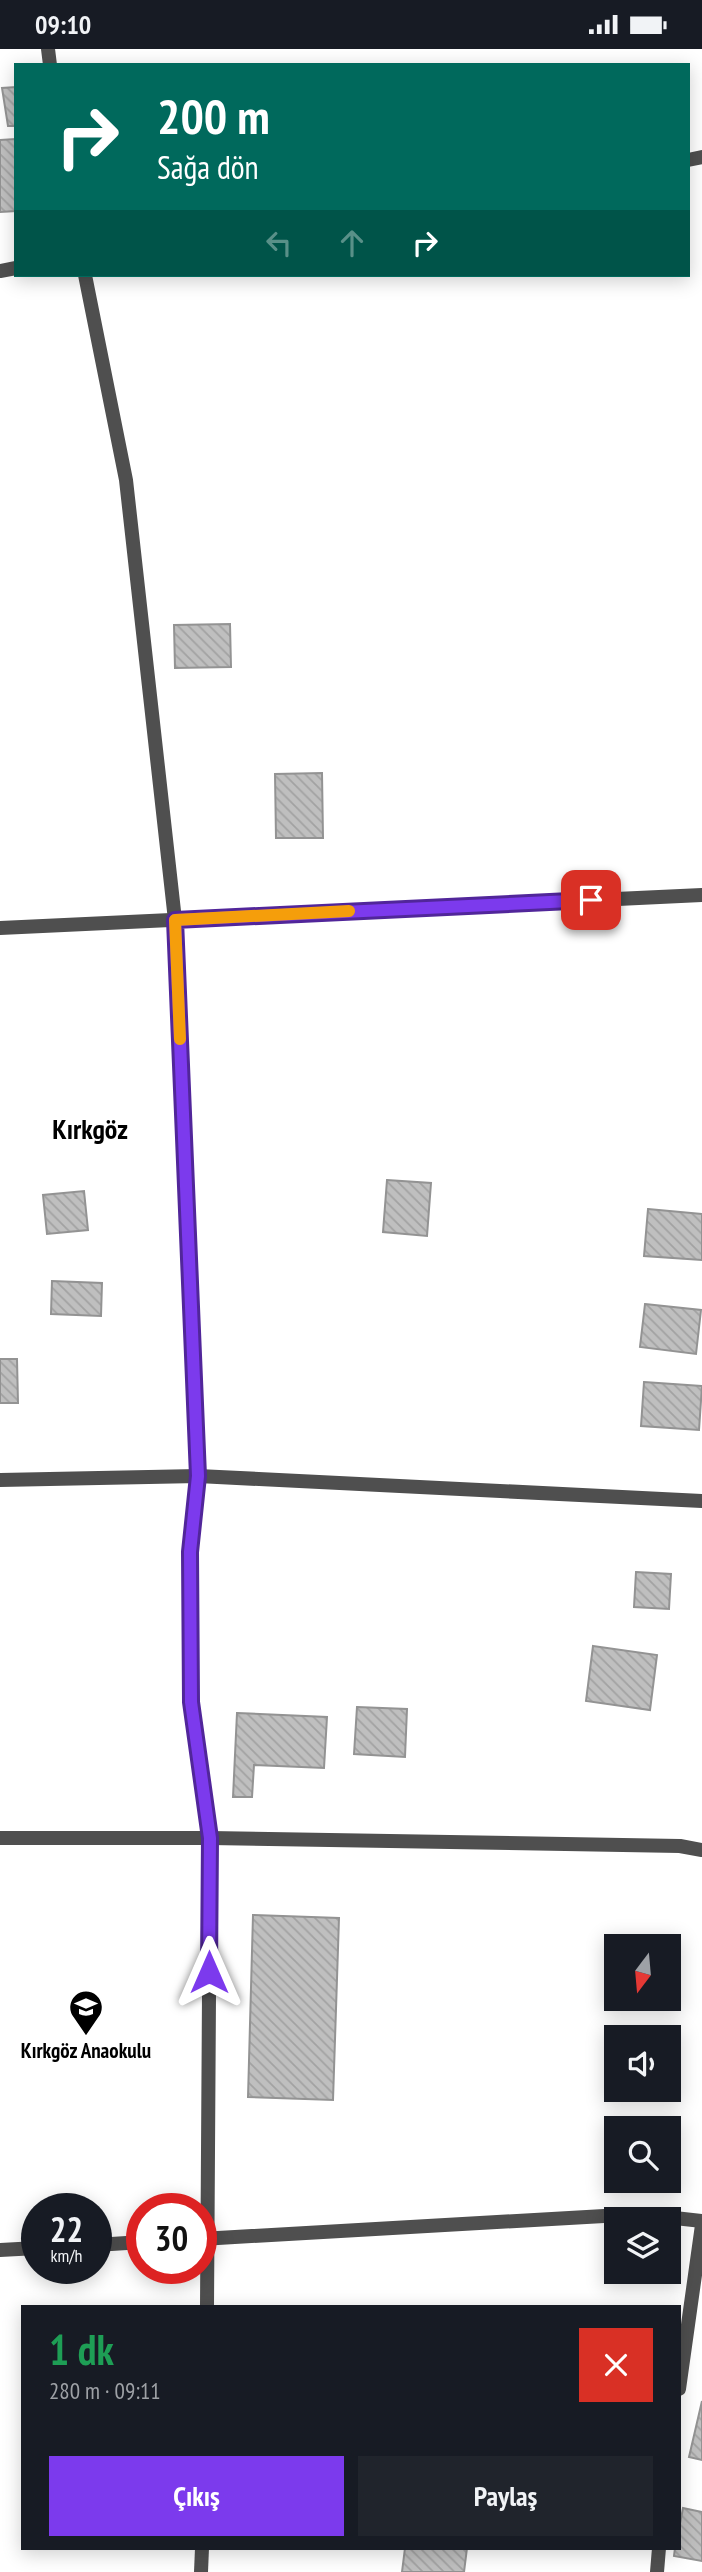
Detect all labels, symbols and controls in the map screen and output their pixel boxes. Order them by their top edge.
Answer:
text: 09:10 [35,8,91,41]
text: 200 m [157,84,270,148]
icon: right [42,91,133,182]
text: Sağa dön [157,146,259,188]
icon: left [260,224,298,262]
icon: ahead [333,224,371,262]
icon: right [406,224,444,262]
pin [561,870,621,930]
icon: arrive [572,881,610,919]
district label: Kırkgöz [52,1110,128,1147]
north arrow [604,1934,681,2011]
map controls [604,1934,681,2284]
position arrow [172,1935,246,2009]
school or university icon: Kırkgöz Anaokulu [67,1988,105,2037]
button: sound [604,2025,681,2102]
place label: Kırkgöz Anaokulu [21,2037,151,2064]
button: search [604,2116,681,2193]
speed limit sign: 30 [126,2193,217,2284]
text: 22 [50,2206,83,2252]
button: layers [604,2207,681,2284]
text: km/h [51,2244,82,2267]
text: 1 dk [49,2322,114,2377]
button: close [579,2328,653,2402]
text: 280 m · 09:11 [49,2376,161,2405]
button: Çıkış [49,2456,344,2536]
button: Paylaş [358,2456,653,2536]

